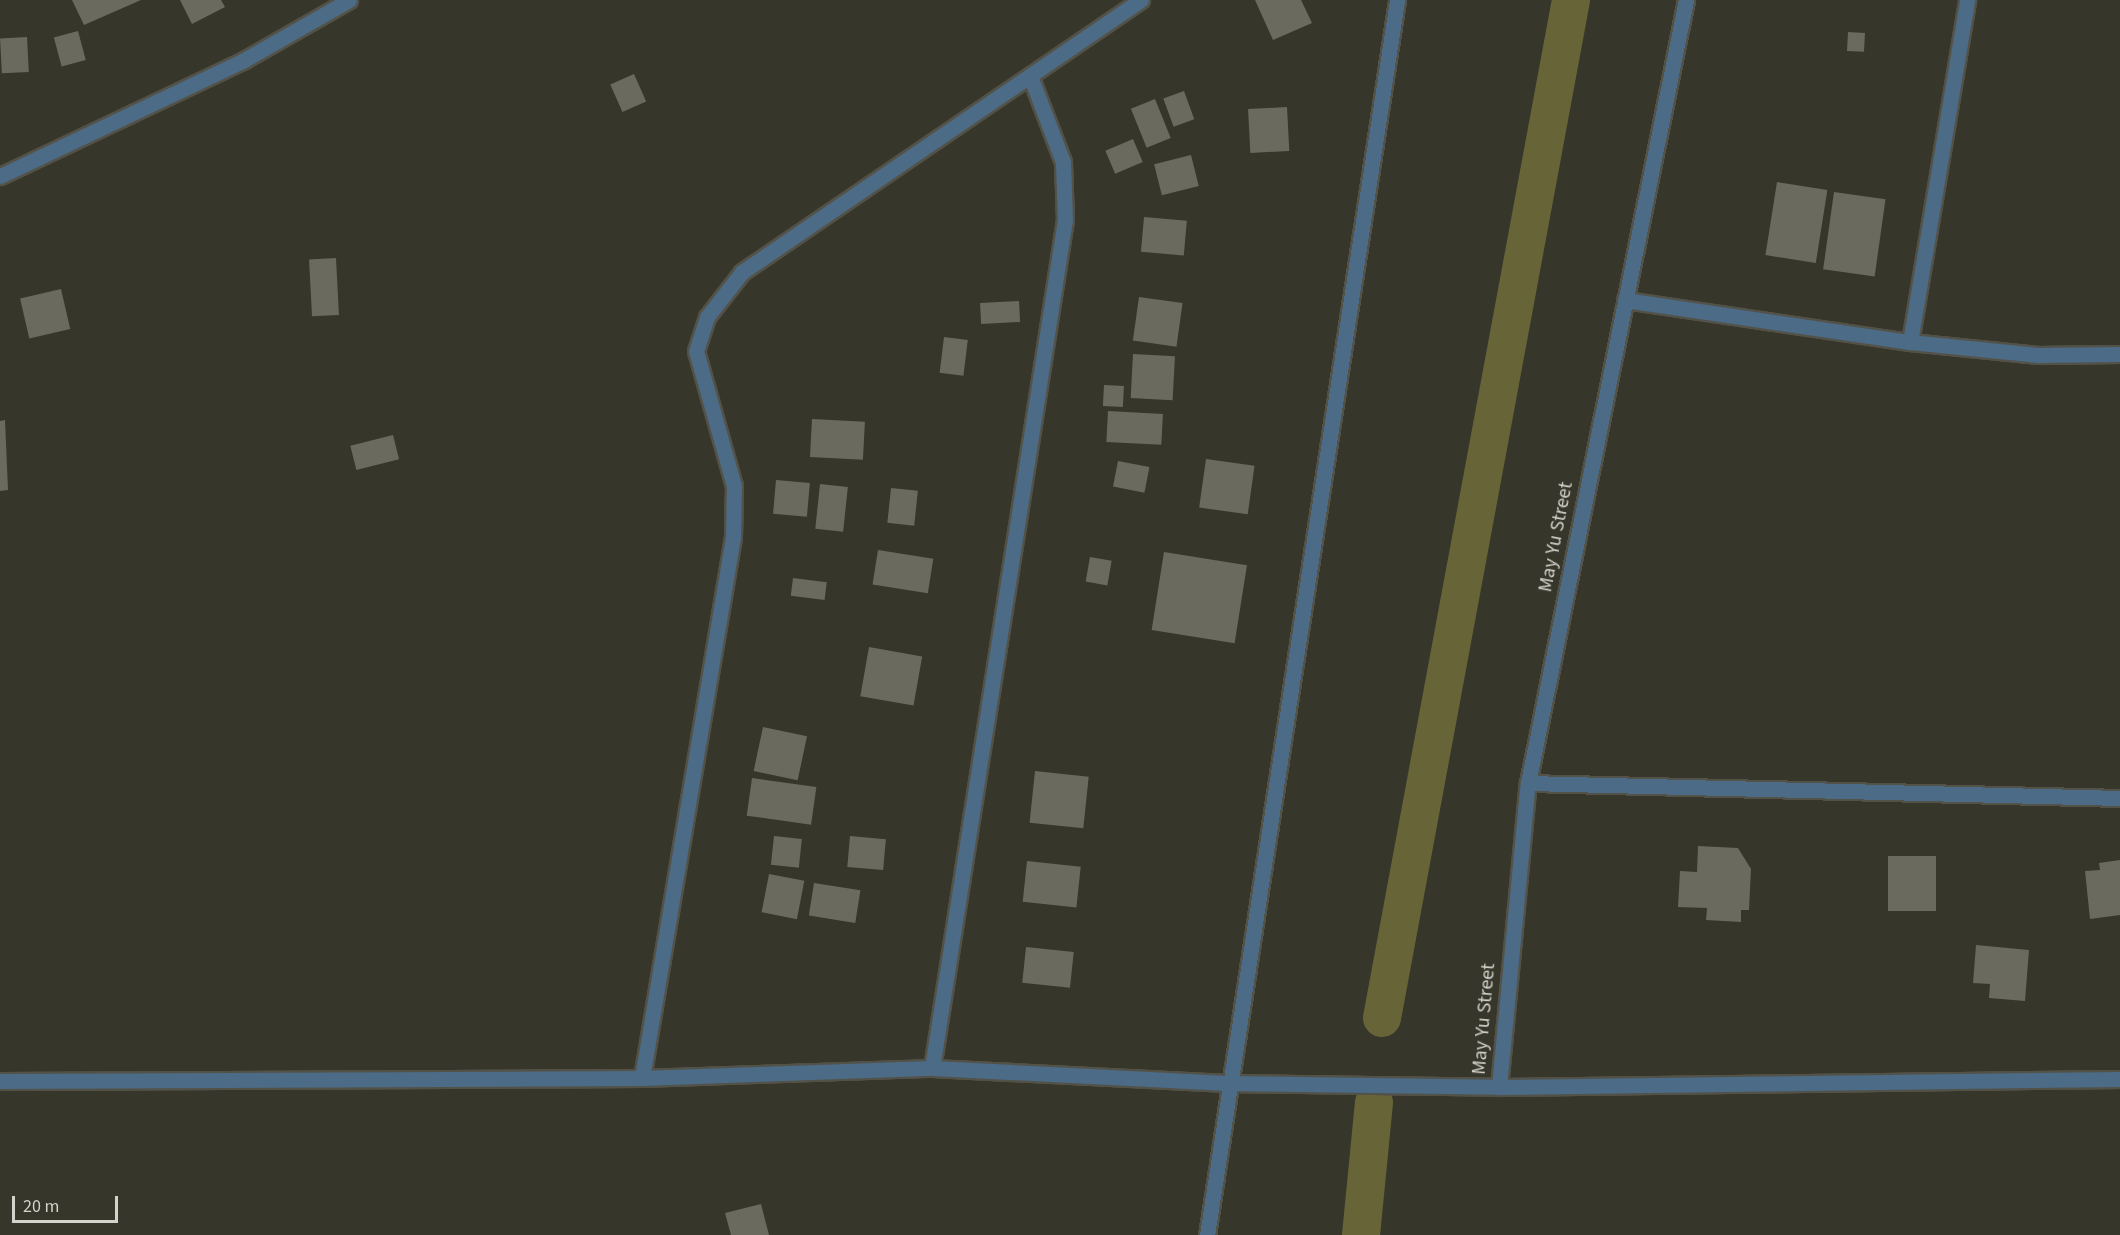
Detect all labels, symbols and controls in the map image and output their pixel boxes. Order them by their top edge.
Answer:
street label: May Yu Street [1534,480,1578,594]
street label: May Yu Street [1467,962,1501,1076]
scale bar [15,1184,122,1222]
text: 20 m [23,1194,59,1219]

